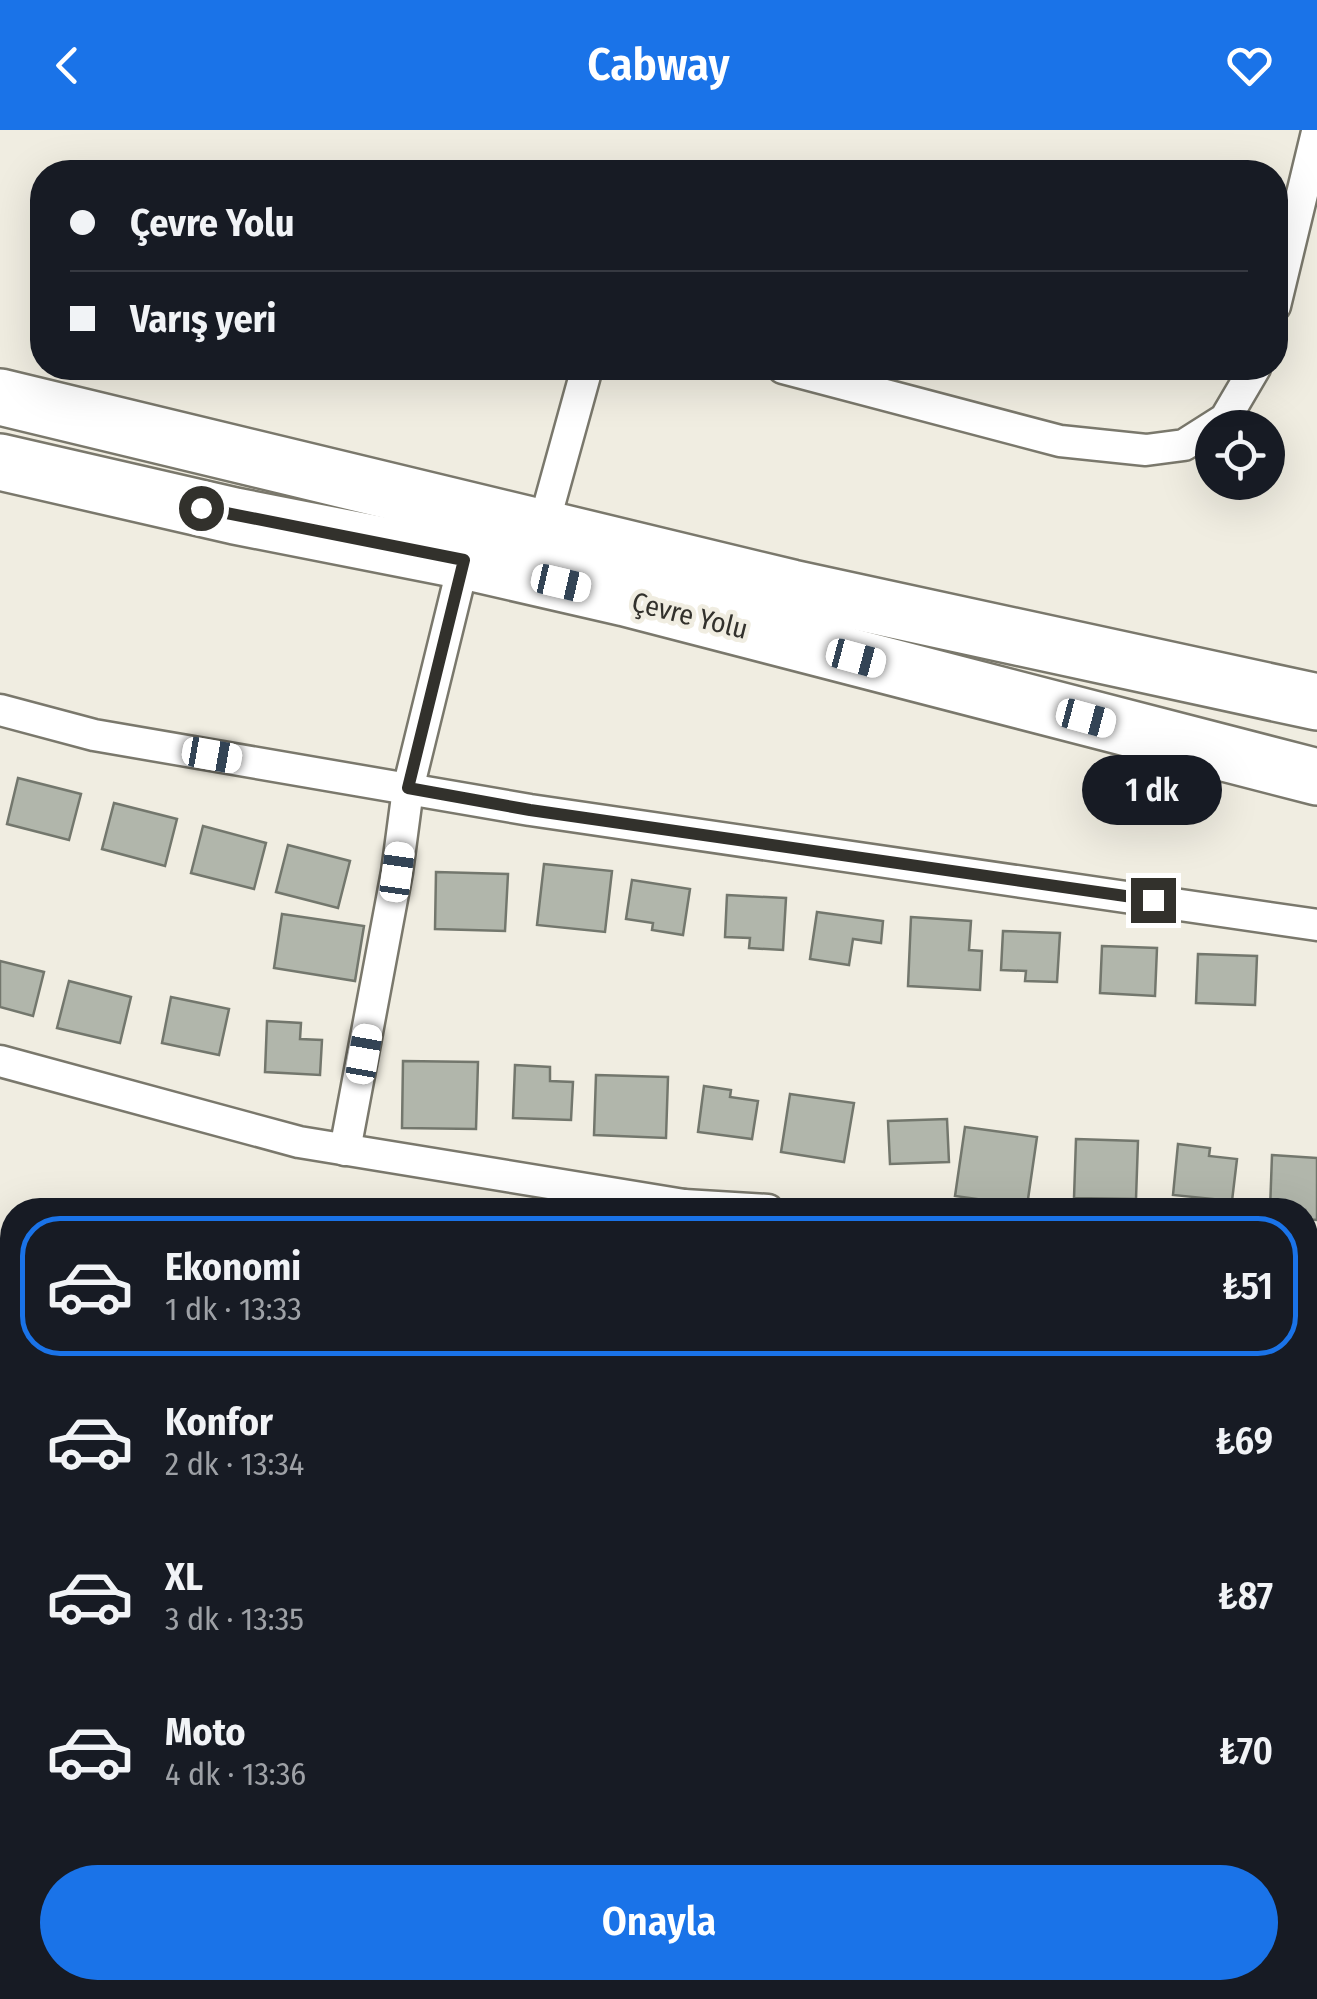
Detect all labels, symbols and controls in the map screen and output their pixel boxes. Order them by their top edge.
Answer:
icon: back [40,38,95,93]
text: Cabway [587,38,730,92]
icon: heart [1222,38,1277,93]
text: Çevre Yolu [130,200,294,246]
text: Varış yeri [130,296,276,342]
map controls [1195,410,1285,500]
button: locate [1195,410,1285,500]
route start [179,486,224,531]
car [528,562,594,604]
street label: Çevre Yolu [628,585,751,646]
car [823,636,889,680]
car [1053,696,1119,740]
car [180,735,244,775]
callout: 1 dk [1083,755,1223,825]
text: 1 dk [1125,771,1179,809]
car [378,840,416,904]
route end [1131,878,1176,923]
car [344,1022,384,1086]
icon: car [45,1241,135,1331]
text: Ekonomi [165,1244,301,1290]
text: ₺51 [1222,1263,1273,1309]
text: 1 dk · 13:33 [165,1290,302,1328]
icon: car [45,1396,135,1486]
text: Konfor [165,1399,273,1445]
text: ₺69 [1215,1418,1273,1464]
text: 2 dk · 13:34 [165,1445,304,1483]
icon: car [45,1551,135,1641]
text: XL [165,1554,203,1600]
text: ₺87 [1218,1573,1273,1619]
text: 3 dk · 13:35 [165,1600,304,1638]
icon: car [45,1706,135,1796]
text: Moto [165,1709,246,1755]
text: ₺70 [1219,1728,1273,1774]
text: 4 dk · 13:36 [165,1755,306,1793]
button: Onayla [40,1865,1278,1980]

